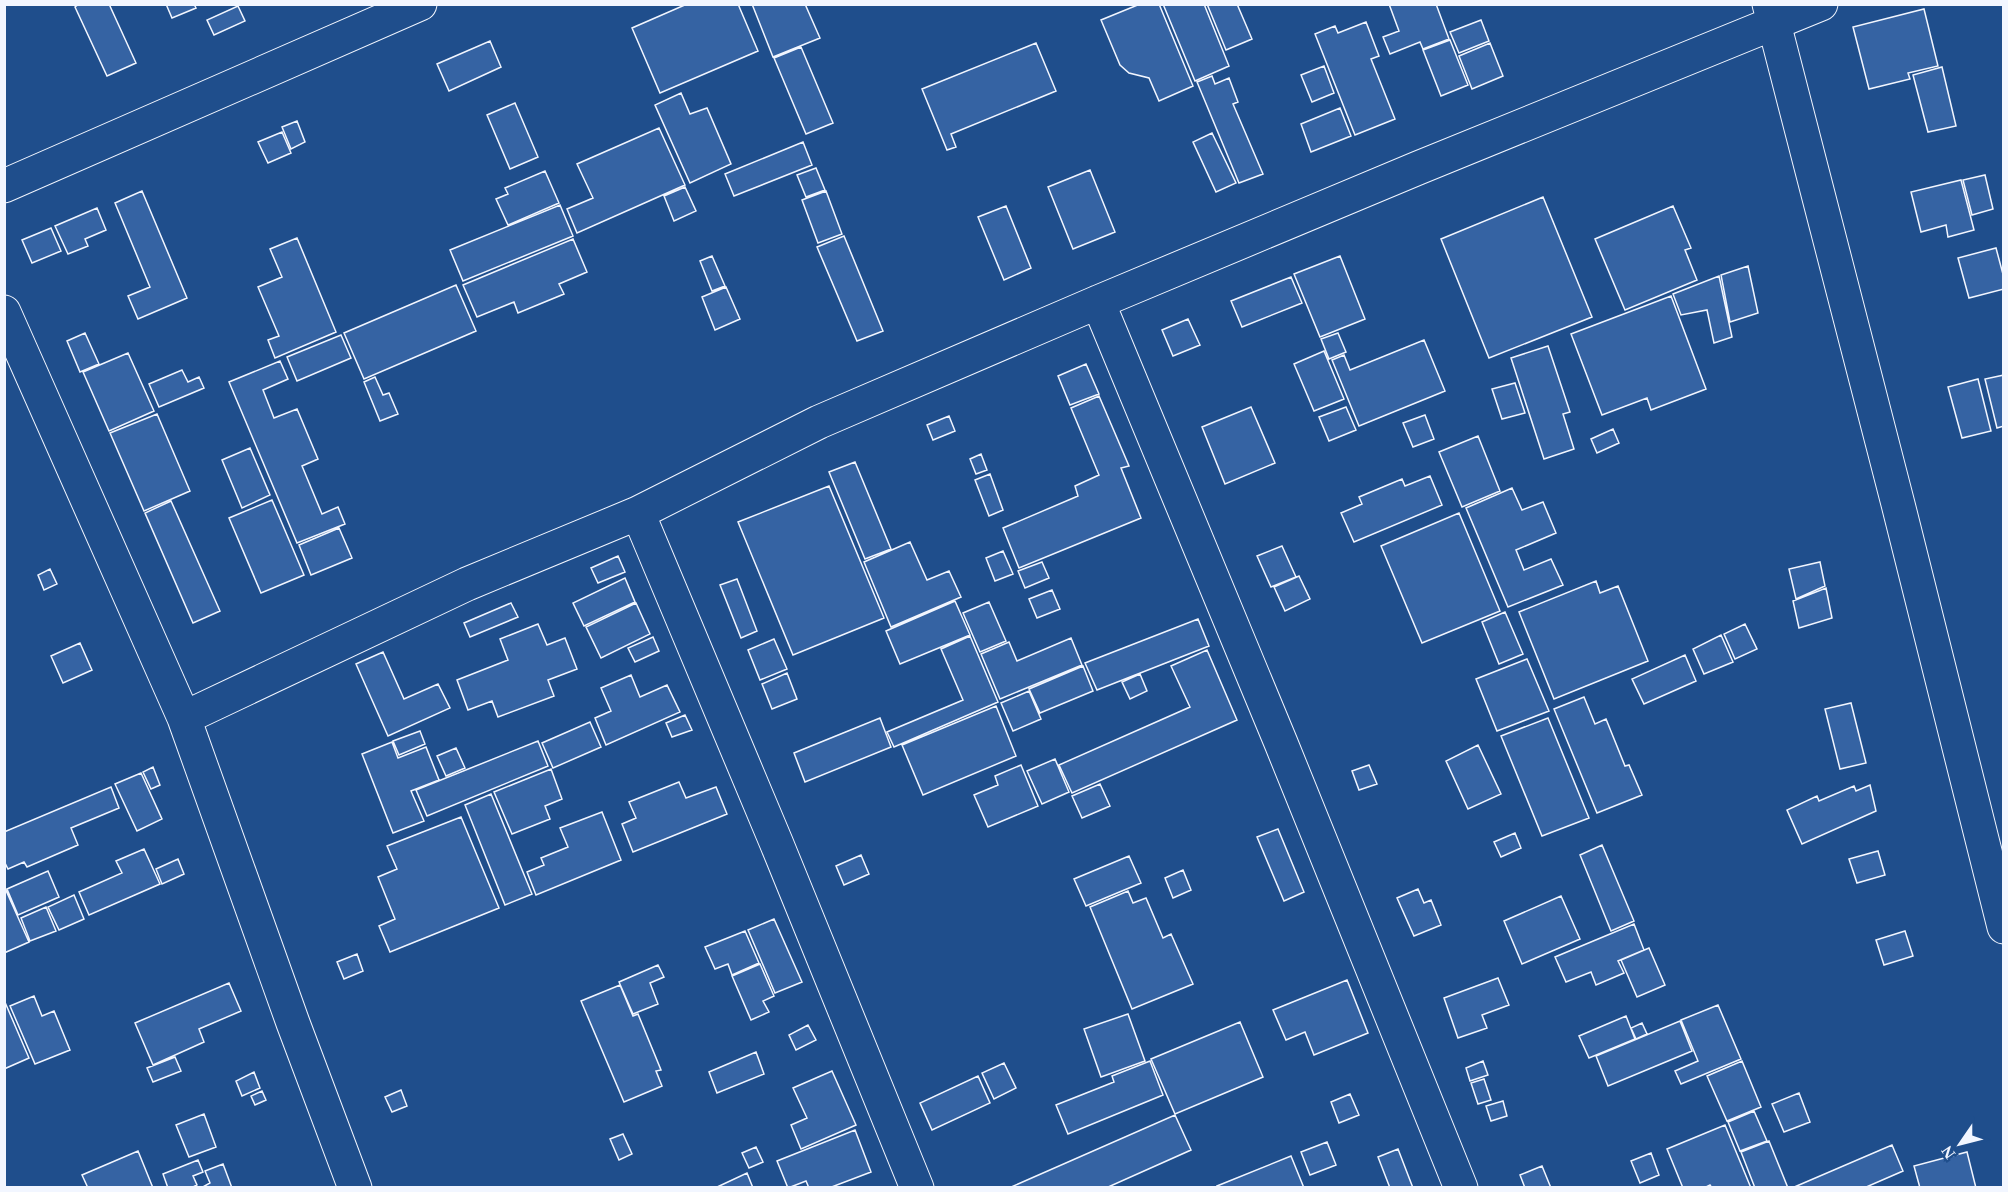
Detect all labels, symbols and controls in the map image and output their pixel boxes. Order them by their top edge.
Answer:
north arrow [1930,1114,1990,1174]
text: N [1938,1142,1958,1162]

